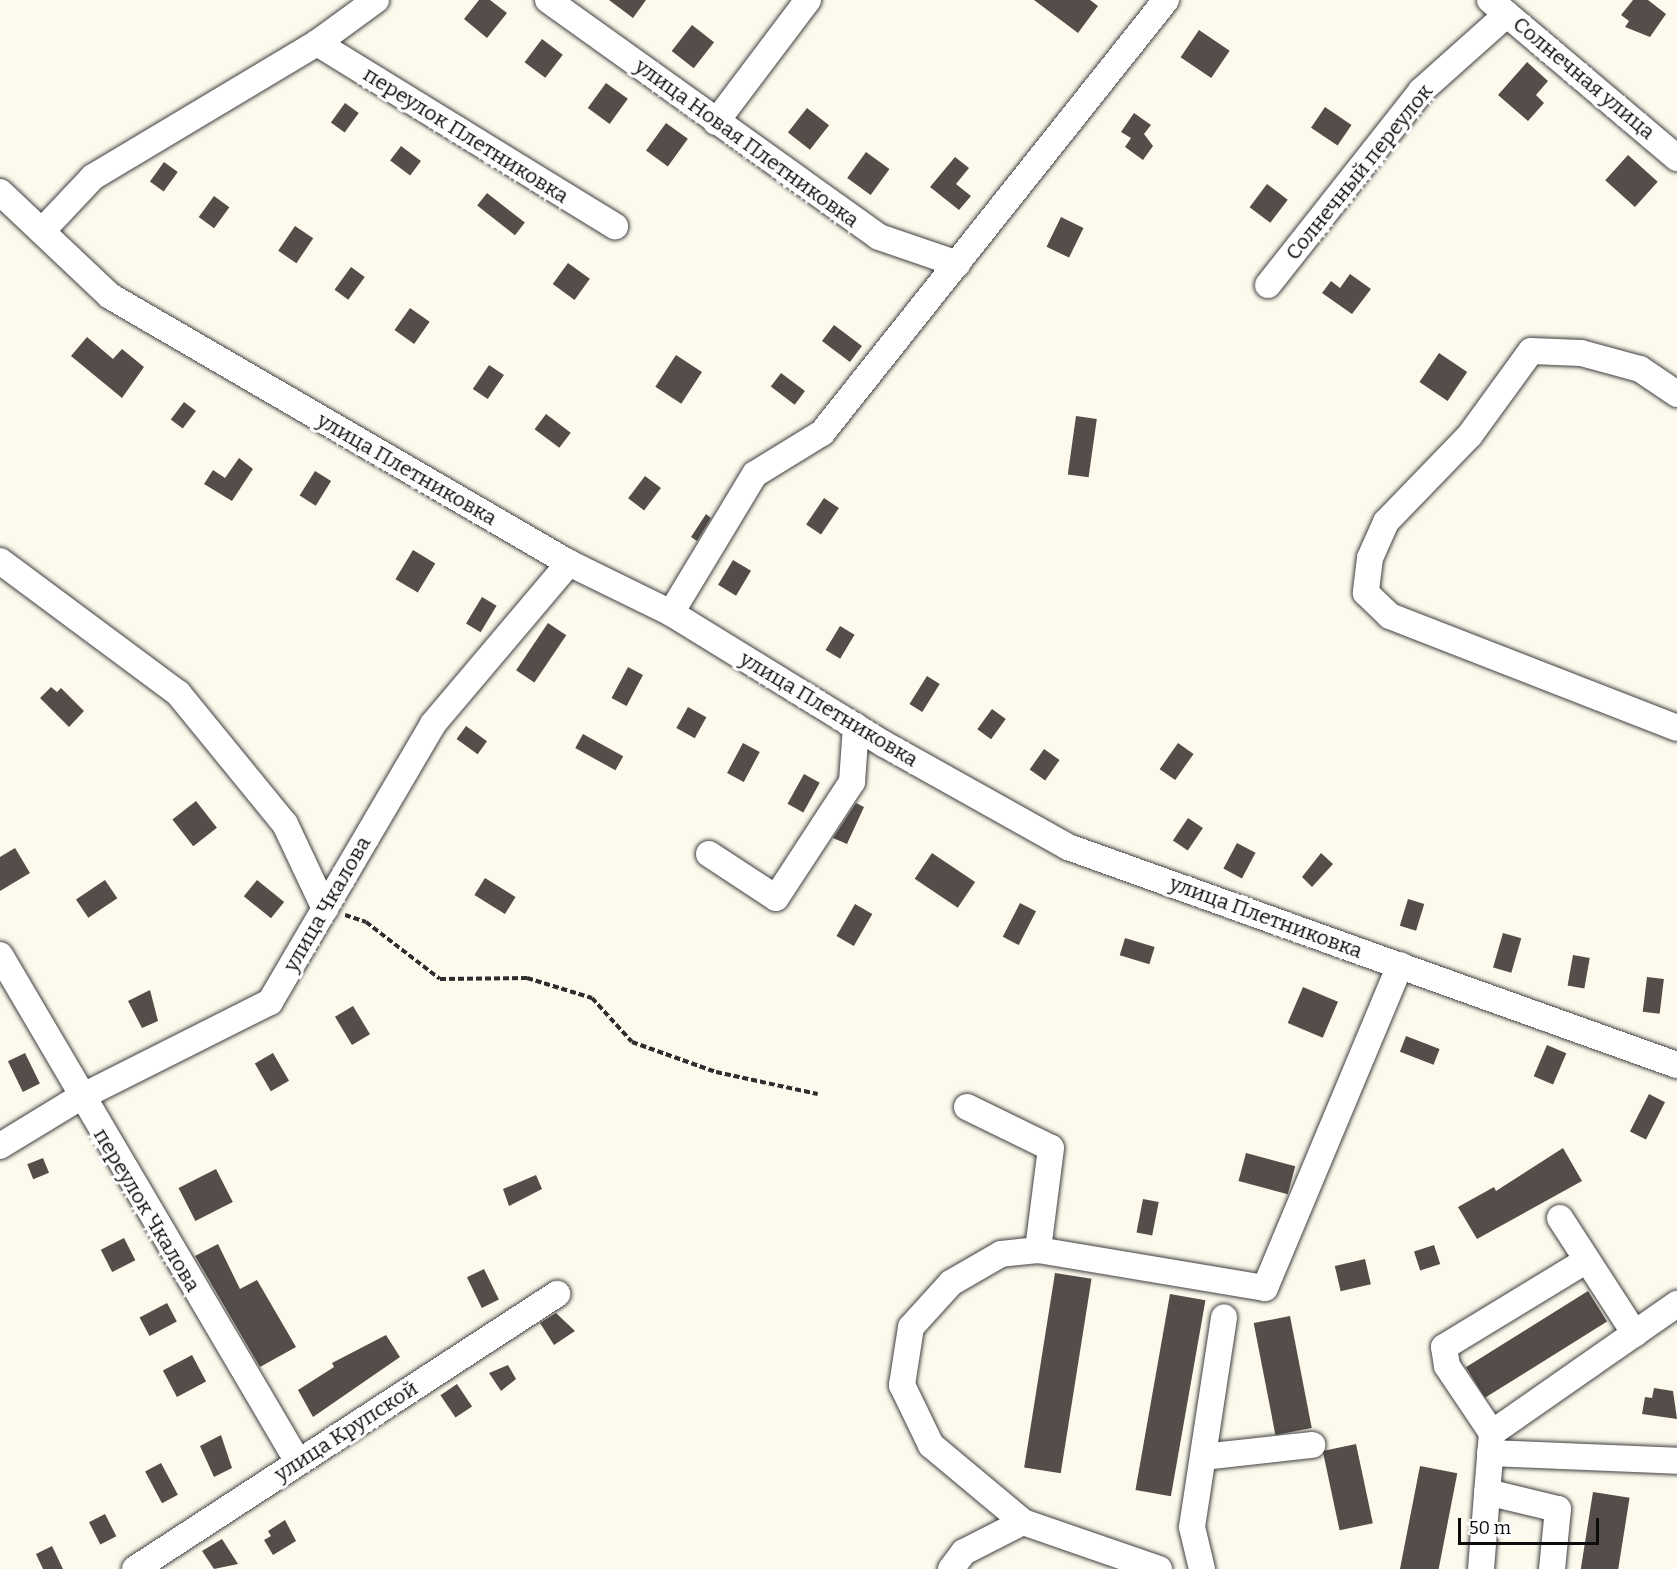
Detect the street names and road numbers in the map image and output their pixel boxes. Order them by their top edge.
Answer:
street label: Солнечная улица [1508,11,1660,145]
street label: улица Новая Плетниковка [630,53,864,233]
street label: переулок Плетниковка [359,61,573,209]
street label: Солнечный переулок [1280,79,1438,265]
street label: улица Плетниковка [313,407,501,531]
street label: улица Плетниковка [735,646,923,772]
street label: улица Чкалова [278,832,376,976]
street label: улица Плетниковка [1166,870,1366,964]
street label: переулок Чкалова [88,1124,206,1296]
street label: улица Крупской [270,1375,422,1487]

